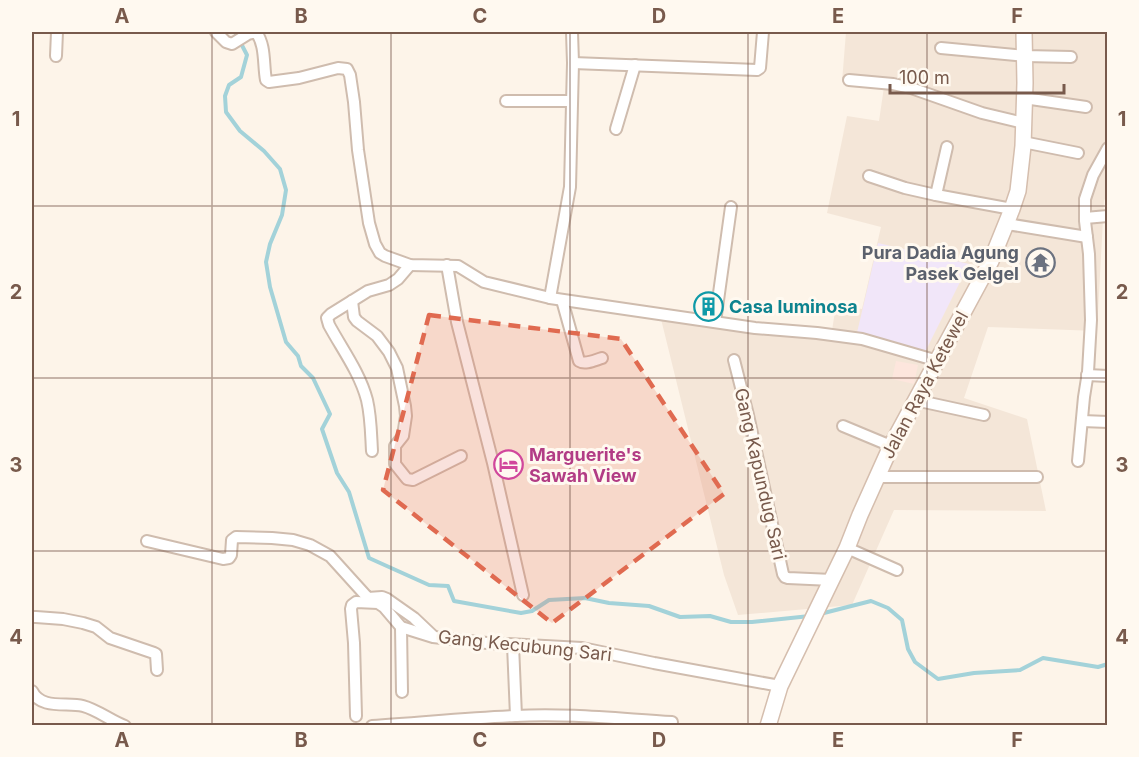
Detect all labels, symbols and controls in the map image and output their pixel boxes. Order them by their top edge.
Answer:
text: A [115,4,130,28]
text: B [294,4,308,28]
text: C [473,4,487,28]
text: D [652,4,666,28]
text: E [832,4,844,28]
text: F [1011,4,1023,28]
scale bar [890,57,1064,95]
text: 100 m [899,67,950,88]
text: 1 [12,107,20,131]
text: 1 [1118,107,1126,131]
place label: Pura Dadia Agung Pasek Gelgel [862,242,1019,284]
temple icon: Pura Dadia Agung Pasek Gelgel [1024,247,1056,279]
text: 2 [10,280,22,304]
text: 2 [1116,280,1128,304]
building icon: Casa luminosa [692,291,724,323]
place label: Casa luminosa [729,296,858,317]
street label: Jalan Raya Ketewel [877,307,972,462]
street label: Gang Kapundug Sari [731,386,790,562]
place label: Marguerite's Sawah View [529,444,642,486]
hotel icon: Marguerite's Sawah View [492,449,524,481]
text: 3 [10,453,22,477]
text: 3 [1116,453,1128,477]
text: 4 [9,625,23,649]
text: 4 [1115,625,1129,649]
street label: Gang Kecubung Sari [437,626,613,665]
text: A [115,728,130,752]
text: B [294,728,308,752]
text: C [473,728,487,752]
text: D [652,728,666,752]
text: E [832,728,844,752]
text: F [1011,728,1023,752]

